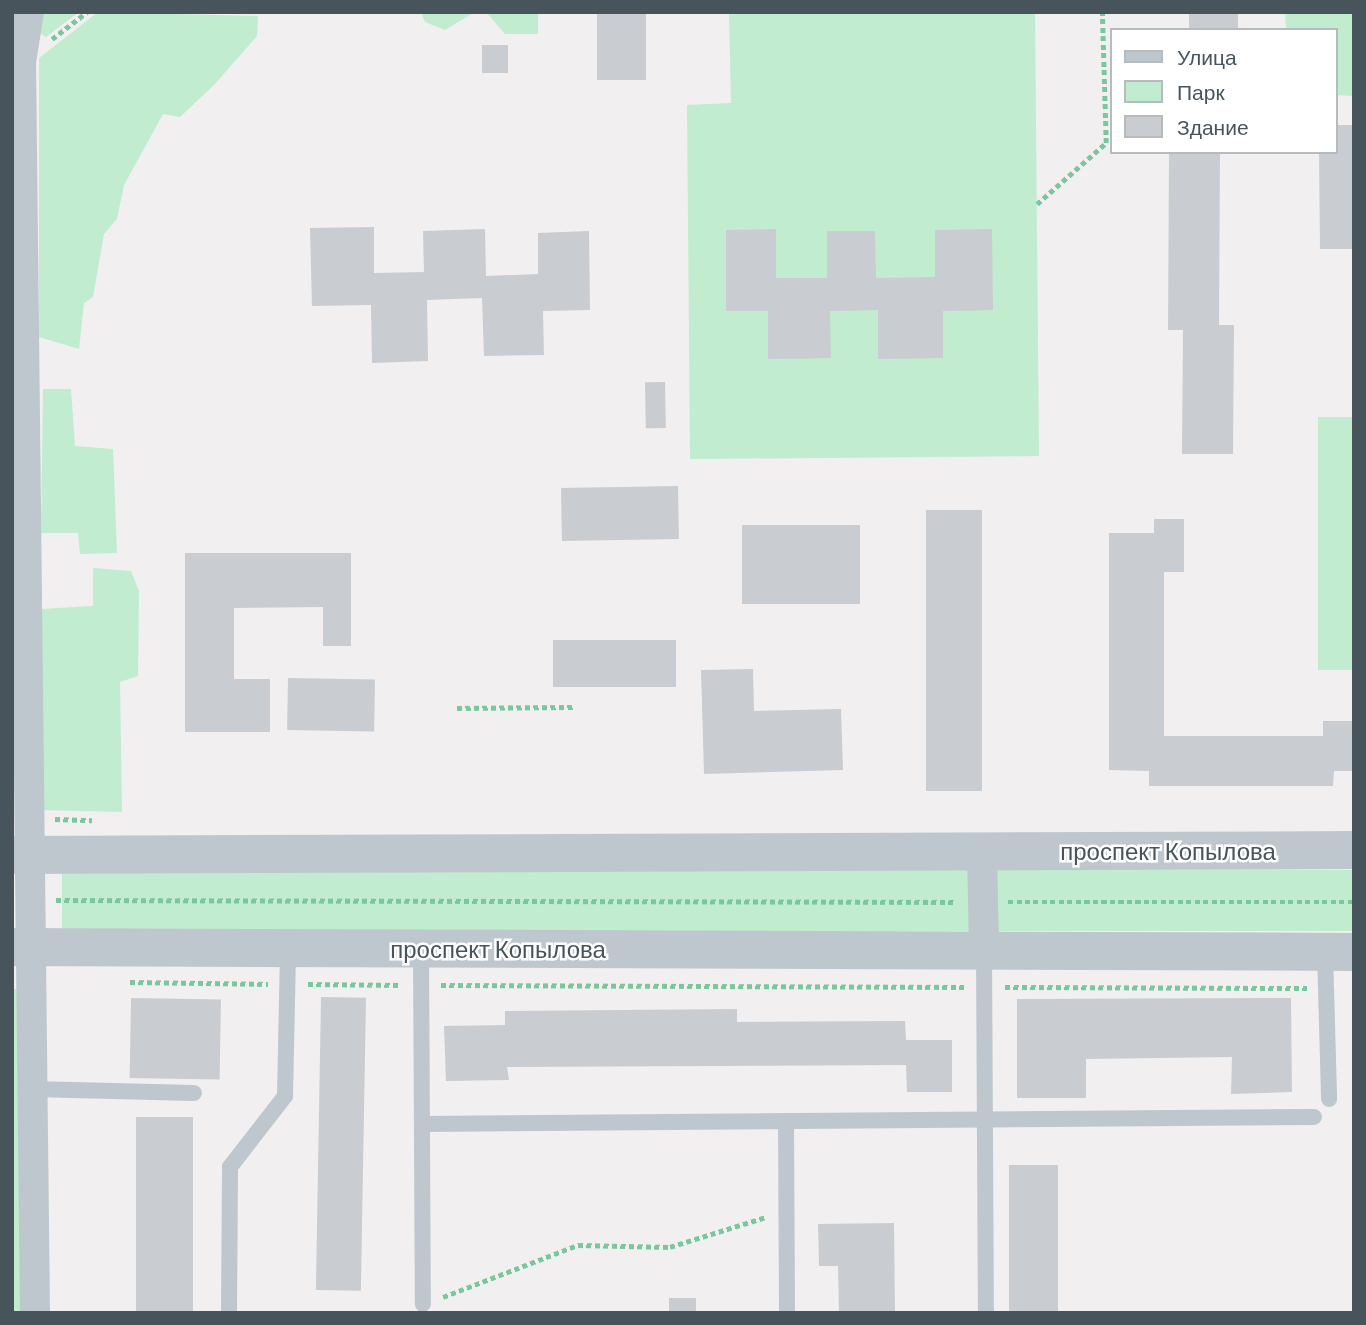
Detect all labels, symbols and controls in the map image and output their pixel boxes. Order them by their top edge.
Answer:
legend [1110,28,1338,154]
text: Улица [1177,44,1237,69]
text: Парк [1177,79,1225,104]
text: Здание [1177,114,1249,139]
street label: проспект Копылова [1060,837,1276,865]
street label: проспект Копылова [390,935,606,963]

